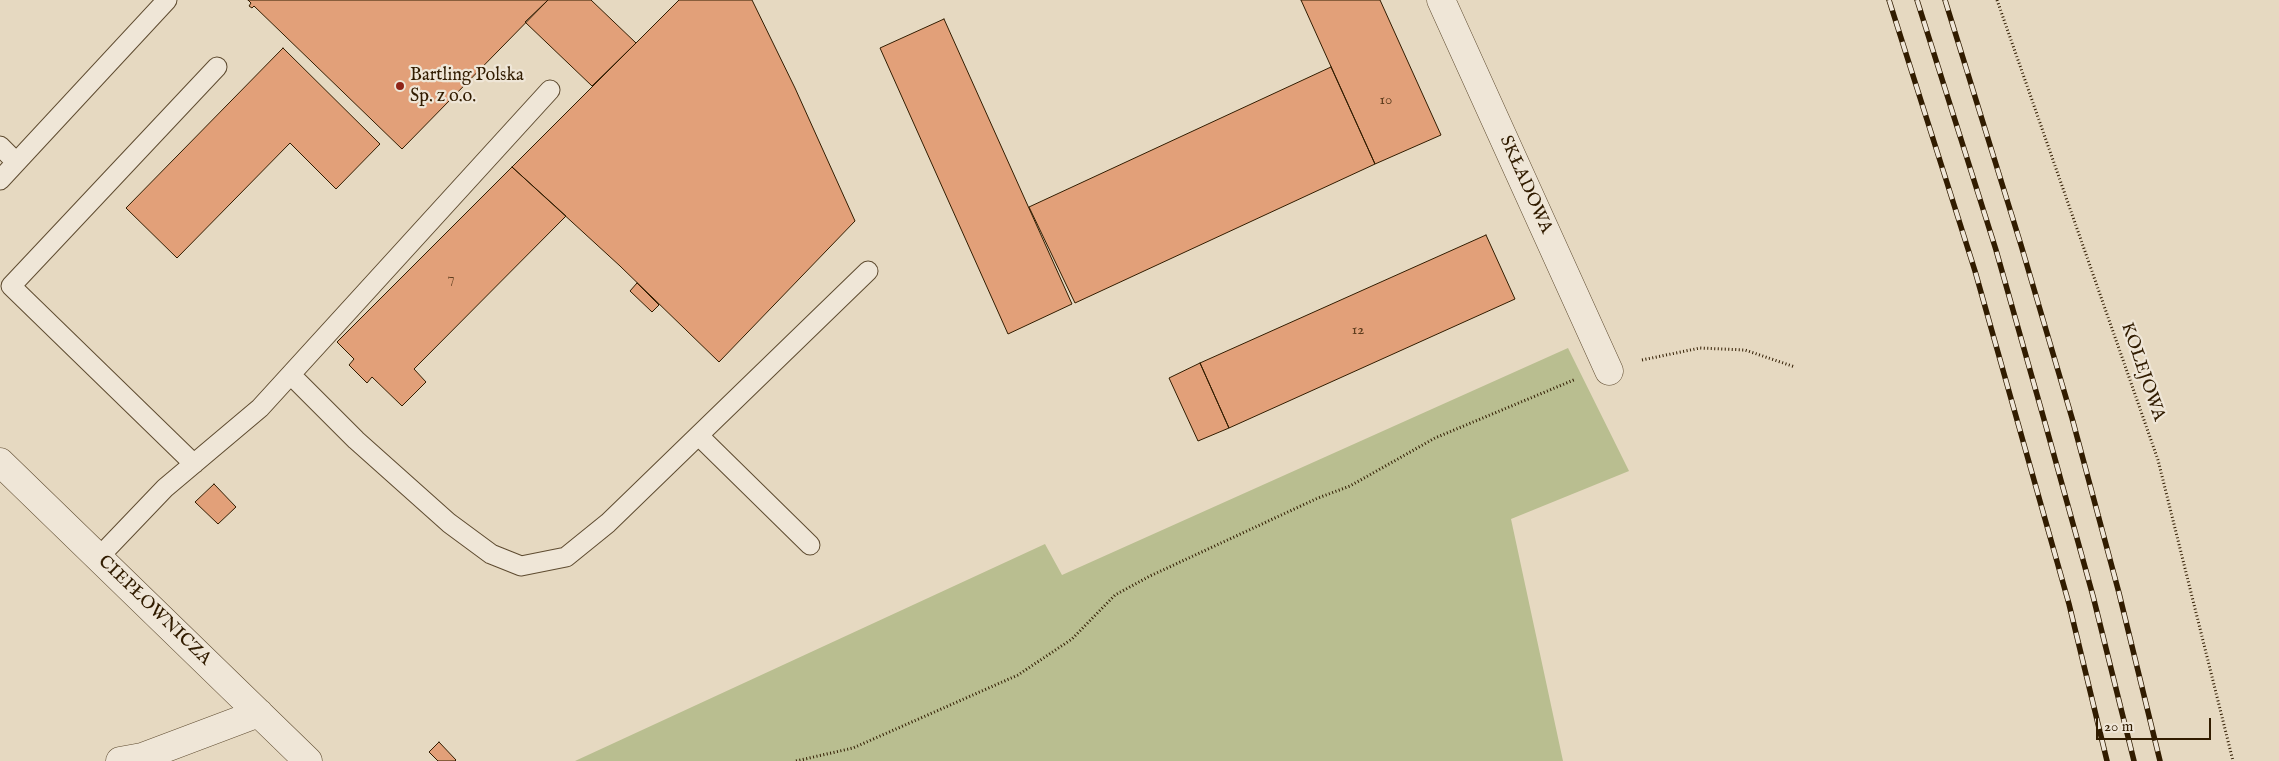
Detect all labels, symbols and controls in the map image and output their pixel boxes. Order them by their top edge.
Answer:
place label: Bartling Polska Sp. z o.o. [410,65,524,108]
marker: Bartling Polska Sp. z o.o. [394,80,406,92]
house number: 10 [1380,92,1392,110]
street label: SKŁADOWA [1494,133,1556,237]
house number: 7 [447,270,455,288]
street label: KOLEJOWA [2115,320,2169,424]
house number: 12 [1352,322,1364,340]
street label: CIEPŁOWNICZA [93,551,215,671]
scale bar [2099,708,2214,740]
text: 20 m [2104,717,2133,736]

